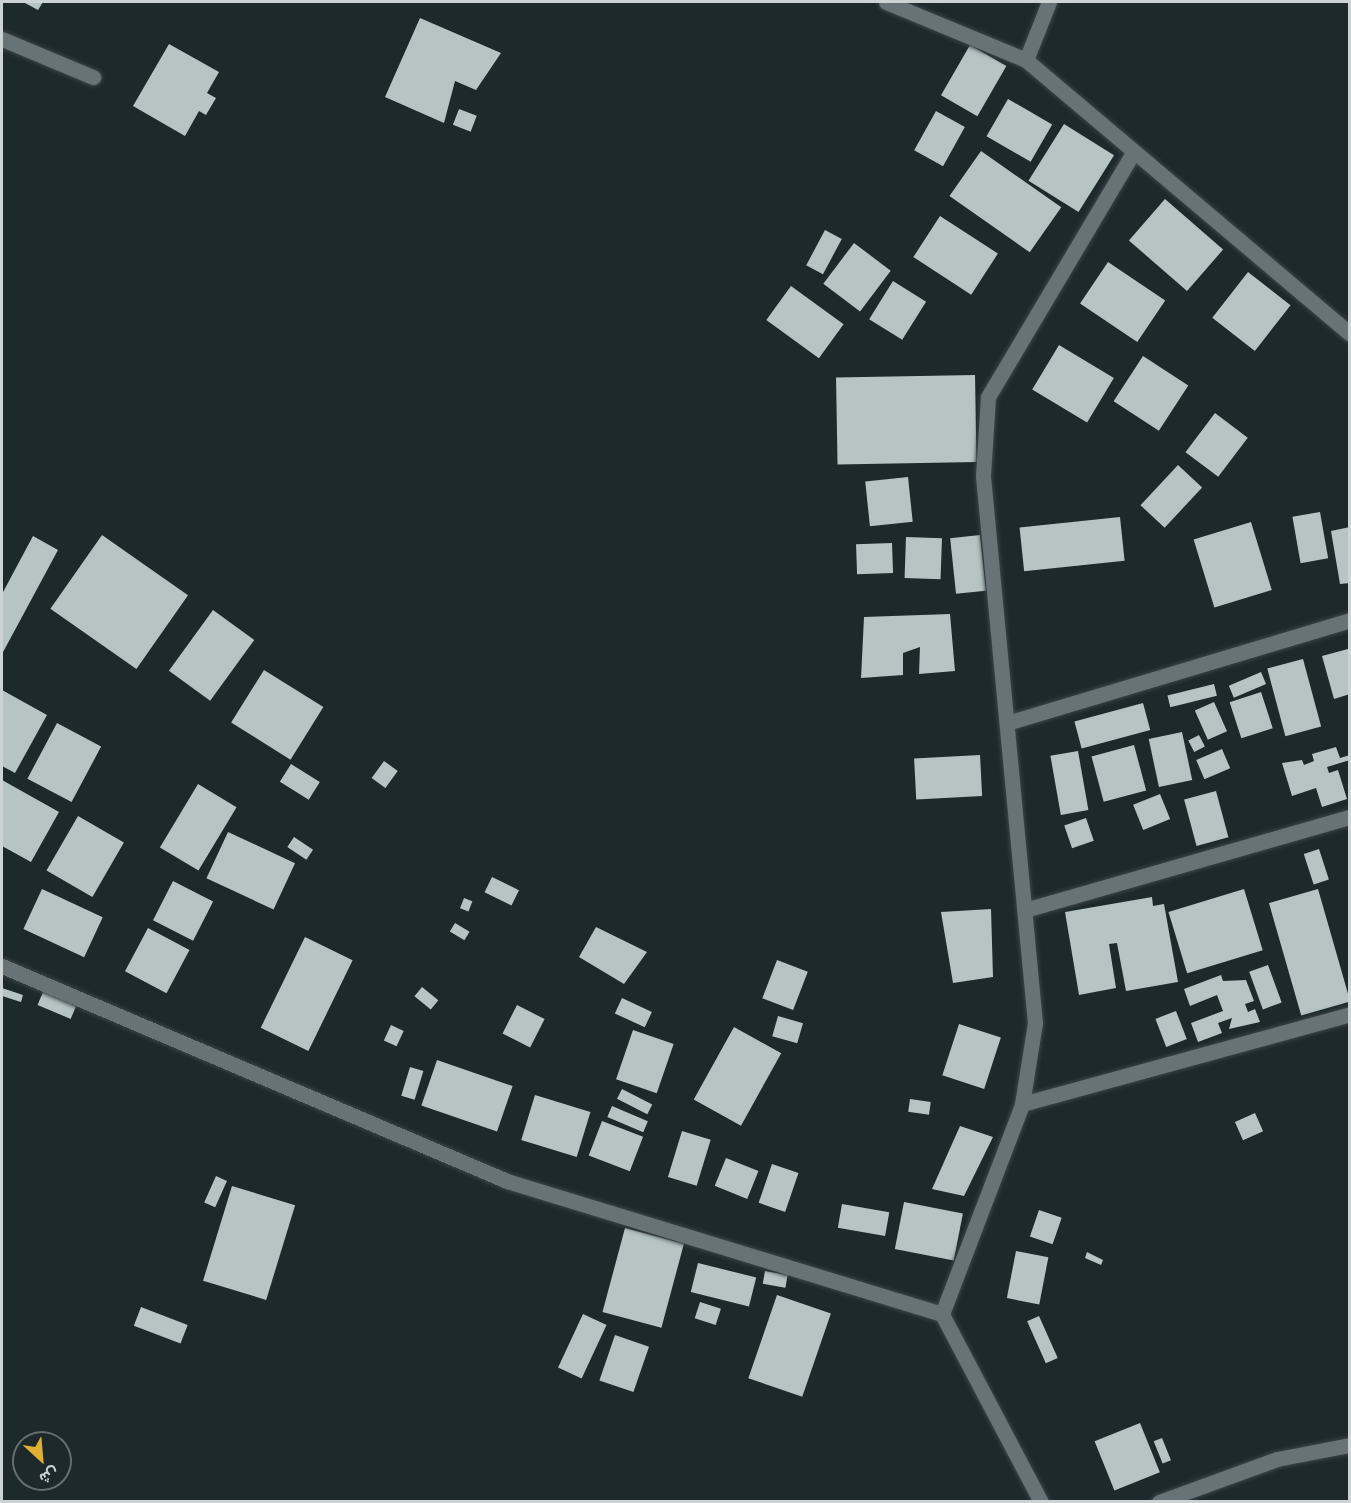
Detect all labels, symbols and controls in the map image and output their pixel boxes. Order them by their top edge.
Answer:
north arrow [12,1431,72,1491]
text: ش [36,1463,62,1489]

